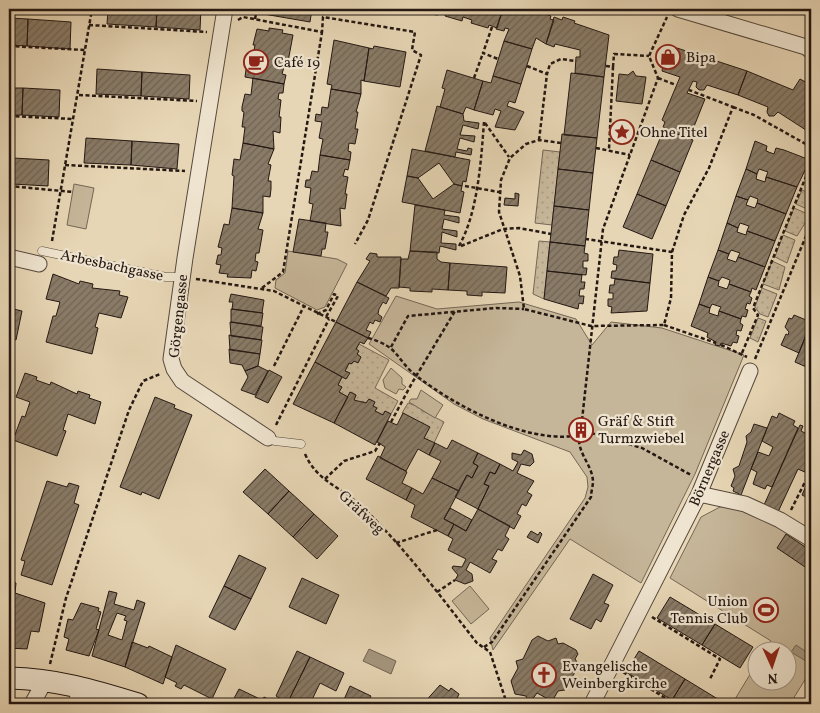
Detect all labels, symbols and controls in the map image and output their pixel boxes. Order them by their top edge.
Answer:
shop icon: Bipa [655,44,681,70]
place label: Bipa [686,48,716,69]
cafe icon: Café 19 [243,49,269,75]
place label: Café 19 [274,53,320,74]
place icon: Ohne Titel [609,119,635,145]
place label: Ohne Titel [640,123,708,144]
street label: Arbesbachgasse [58,245,165,288]
street label: Görgengasse [165,273,194,359]
place label: Gräf & Stift Turmzwiebel [598,412,685,450]
building icon: Gräf & Stift Turmzwiebel [568,417,594,443]
street label: Börnergasse [685,427,736,510]
street label: Gräfweg [333,486,389,540]
place label: Union Tennis Club [670,592,748,630]
sports icon: Union Tennis Club [753,597,779,623]
north arrow [748,640,798,690]
place label: Evangelische Weinbergkirche [562,657,667,695]
church icon: Evangelische Weinbergkirche [531,662,557,688]
text: N [767,668,778,687]

